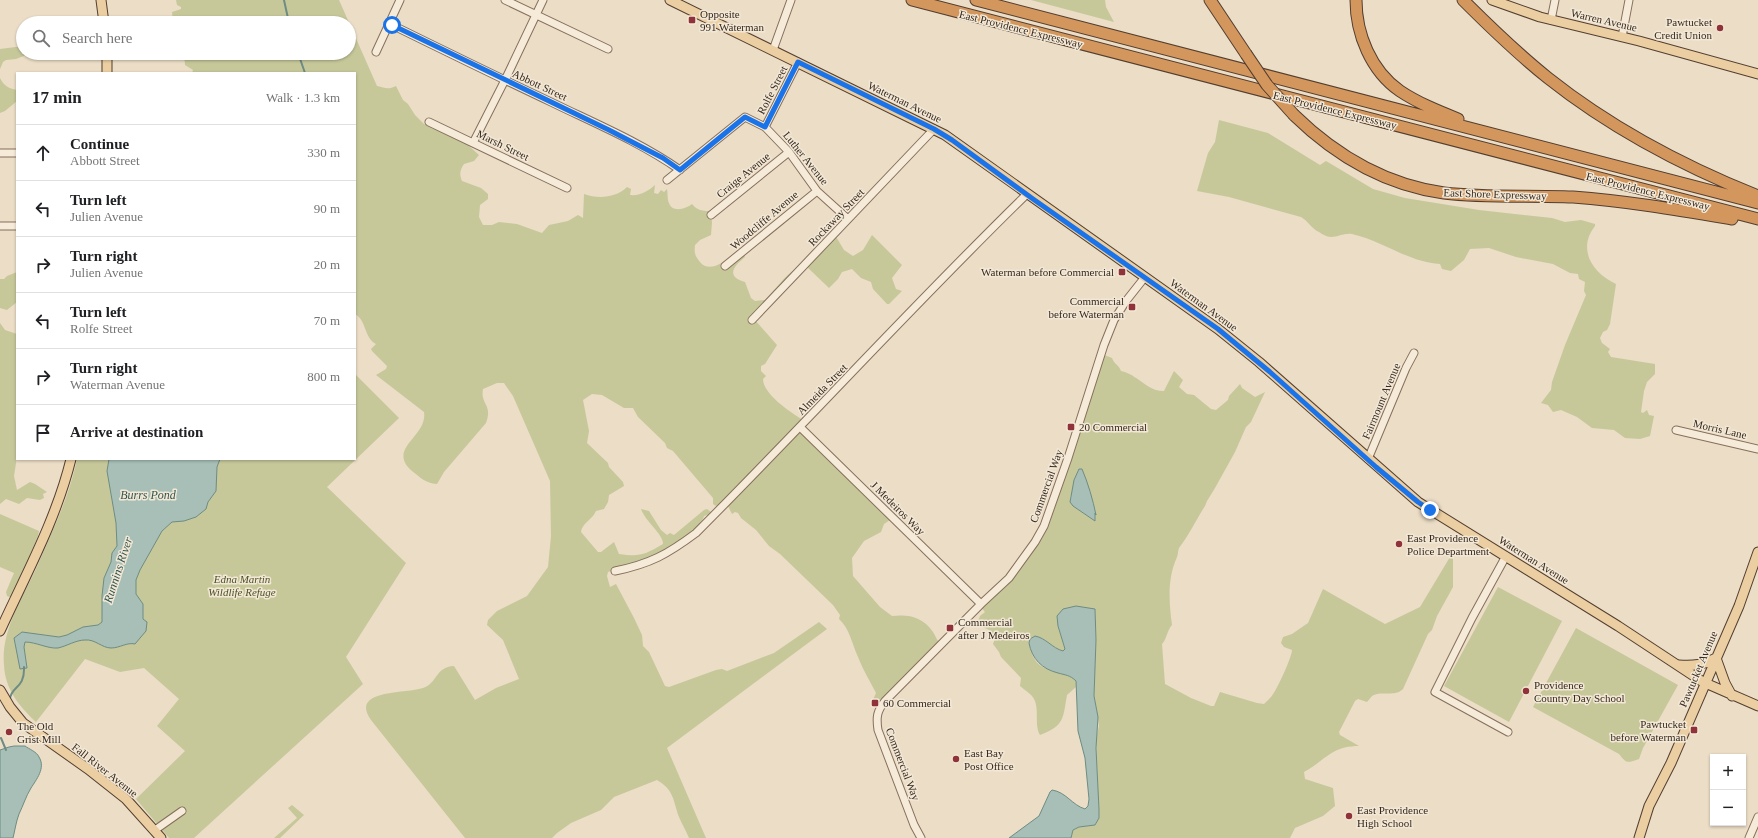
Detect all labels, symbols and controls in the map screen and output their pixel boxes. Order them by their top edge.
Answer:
street label: Warren Avenue [1570,7,1638,33]
place label: Opposite 991 Waterman [700,8,764,33]
street label: East Providence Expressway [958,8,1085,50]
marker: Opposite 991 Waterman [687,15,697,25]
search box [16,16,356,60]
route start [383,16,401,34]
place label: Pawtucket Credit Union [1654,16,1712,41]
marker: Pawtucket Credit Union [1715,23,1725,33]
icon: search [30,27,52,49]
text: Search here [62,30,132,46]
street label: Rolfe Street [755,64,789,116]
street label: Abbott Street [511,67,569,103]
street label: Waterman Avenue [866,79,944,125]
text: 17 min [32,88,82,107]
street label: East Providence Expressway [1272,89,1399,131]
text: Walk · 1.3 km [266,90,340,105]
street label: Marsh Street [475,127,531,163]
street label: Luther Avenue [781,129,831,187]
text: Continue [70,136,129,152]
icon: ahead [32,142,54,164]
text: 330 m [307,145,340,160]
street label: Craige Avenue [714,150,772,200]
text: Abbott Street [70,153,140,168]
street label: East Providence Expressway [1585,170,1712,212]
street label: Rockaway Street [806,186,866,248]
street label: East Shore Expressway [1443,186,1547,202]
street label: Woodcliffe Avenue [728,188,800,252]
text: Turn left [70,192,127,208]
icon: left [32,198,54,220]
text: 90 m [314,201,340,216]
text: Julien Avenue [70,209,143,224]
text: Turn right [70,248,137,264]
icon: right [32,254,54,276]
text: 20 m [314,257,340,272]
text: Julien Avenue [70,265,143,280]
place label: Waterman before Commercial [981,266,1114,278]
marker: Waterman before Commercial [1117,267,1127,277]
street label: Waterman Avenue [1168,276,1240,334]
place label: Commercial before Waterman [1048,295,1124,320]
marker: Commercial before Waterman [1127,302,1137,312]
text: Turn left [70,304,127,320]
icon: left [32,310,54,332]
text: 70 m [314,313,340,328]
text: Rolfe Street [70,321,132,336]
text: Turn right [70,360,137,376]
street label: Almeida Street [795,361,849,417]
street label: Fairmount Avenue [1360,361,1402,441]
icon: right [32,366,54,388]
text: 800 m [307,369,340,384]
text: Waterman Avenue [70,377,165,392]
street label: Morris Lane [1692,417,1748,441]
place label: 20 Commercial [1079,421,1147,433]
icon: arrive [32,422,54,444]
marker: 20 Commercial [1066,422,1076,432]
text: Arrive at destination [70,424,203,440]
street label: Commercial Way [1027,447,1065,524]
street label: J Medeiros Way [869,479,928,538]
water label: Burrs Pond [120,488,177,502]
route end [1421,501,1439,519]
place label: East Providence Police Department [1407,532,1489,557]
street label: Waterman Avenue [1497,534,1571,586]
water label: Runnins River [100,535,135,606]
marker: East Providence Police Department [1394,539,1404,549]
park label: Edna Martin Wildlife Refuge [208,573,276,598]
place label: Commercial after J Medeiros [958,616,1029,641]
marker: Commercial after J Medeiros [945,623,955,633]
street label: Pawtucket Avenue [1677,629,1719,709]
place label: Providence Country Day School [1534,679,1624,704]
marker: Providence Country Day School [1521,686,1531,696]
place label: 60 Commercial [883,697,951,709]
marker: 60 Commercial [870,698,880,708]
place label: Pawtucket before Waterman [1610,718,1686,743]
place label: The Old Grist Mill [17,720,61,745]
marker: Pawtucket before Waterman [1689,725,1699,735]
street label: Commercial Way [884,726,923,802]
marker: The Old Grist Mill [4,727,14,737]
street label: Fall River Avenue [70,741,140,799]
place label: East Bay Post Office [964,747,1014,772]
marker: East Bay Post Office [951,754,961,764]
map controls [1710,754,1746,826]
button: + [1710,754,1746,790]
button: − [1710,790,1746,826]
place label: East Providence High School [1357,804,1428,829]
marker: East Providence High School [1344,811,1354,821]

